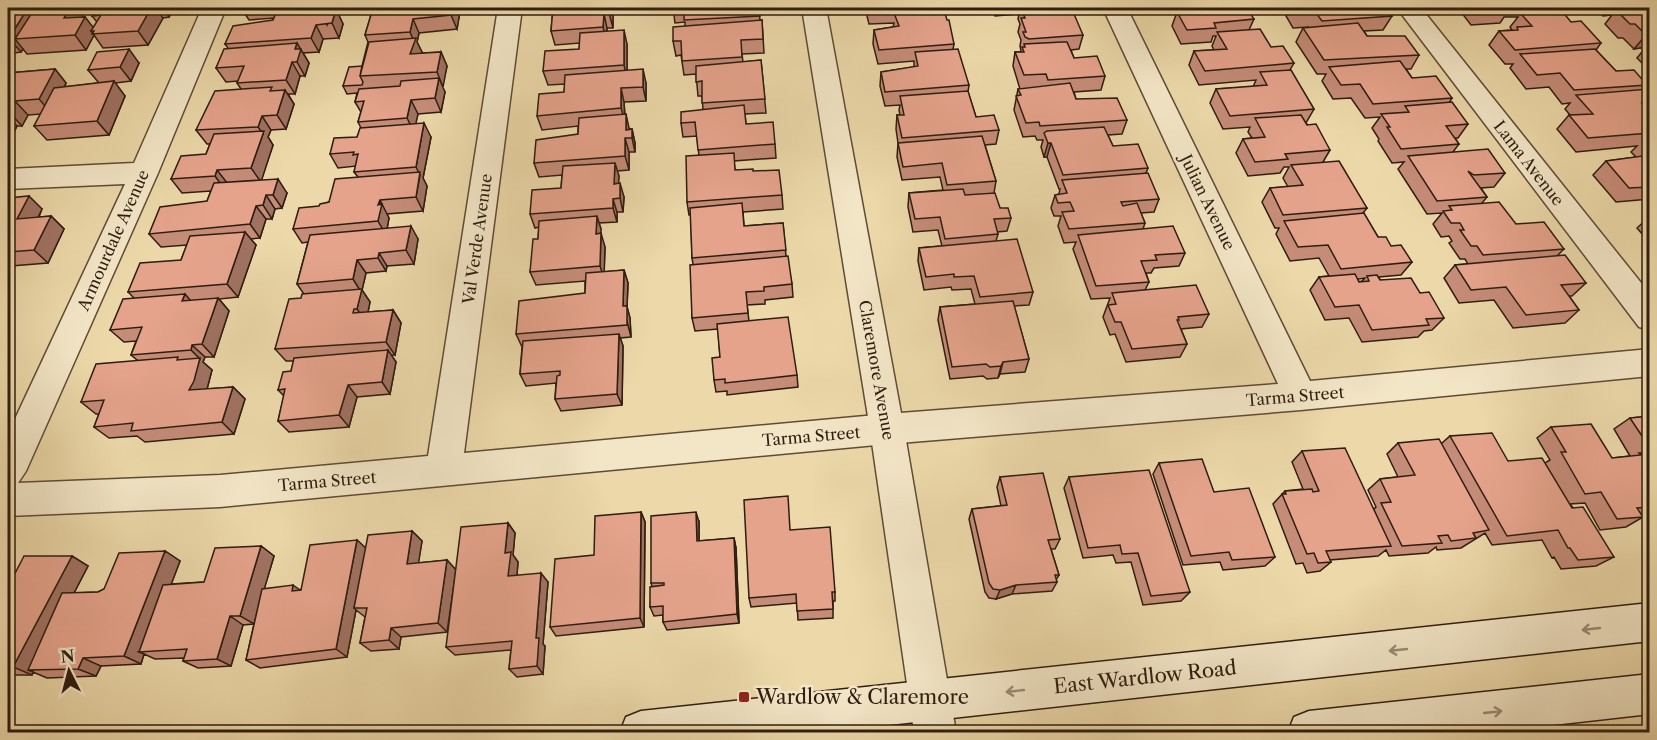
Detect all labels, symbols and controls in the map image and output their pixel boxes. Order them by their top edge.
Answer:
street label: Lama Avenue [1490,116,1568,210]
street label: Julian Avenue [1175,148,1240,253]
street label: Armourdale Avenue [73,166,153,314]
street label: Val Verde Avenue [458,172,496,307]
street label: Claremore Avenue [855,298,899,442]
street label: Tarma Street [1245,382,1345,410]
street label: Tarma Street [761,422,861,450]
street label: Tarma Street [277,467,377,495]
one-way arrow [1582,624,1602,635]
north arrow [39,641,99,701]
text: N [59,645,75,667]
one-way arrow [1388,645,1408,656]
street label: East Wardlow Road [1052,655,1238,699]
place label: Wardlow & Claremore [755,685,969,709]
one-way arrow [1006,686,1026,697]
marker: Wardlow & Claremore [737,690,751,704]
one-way arrow [1482,706,1502,717]

